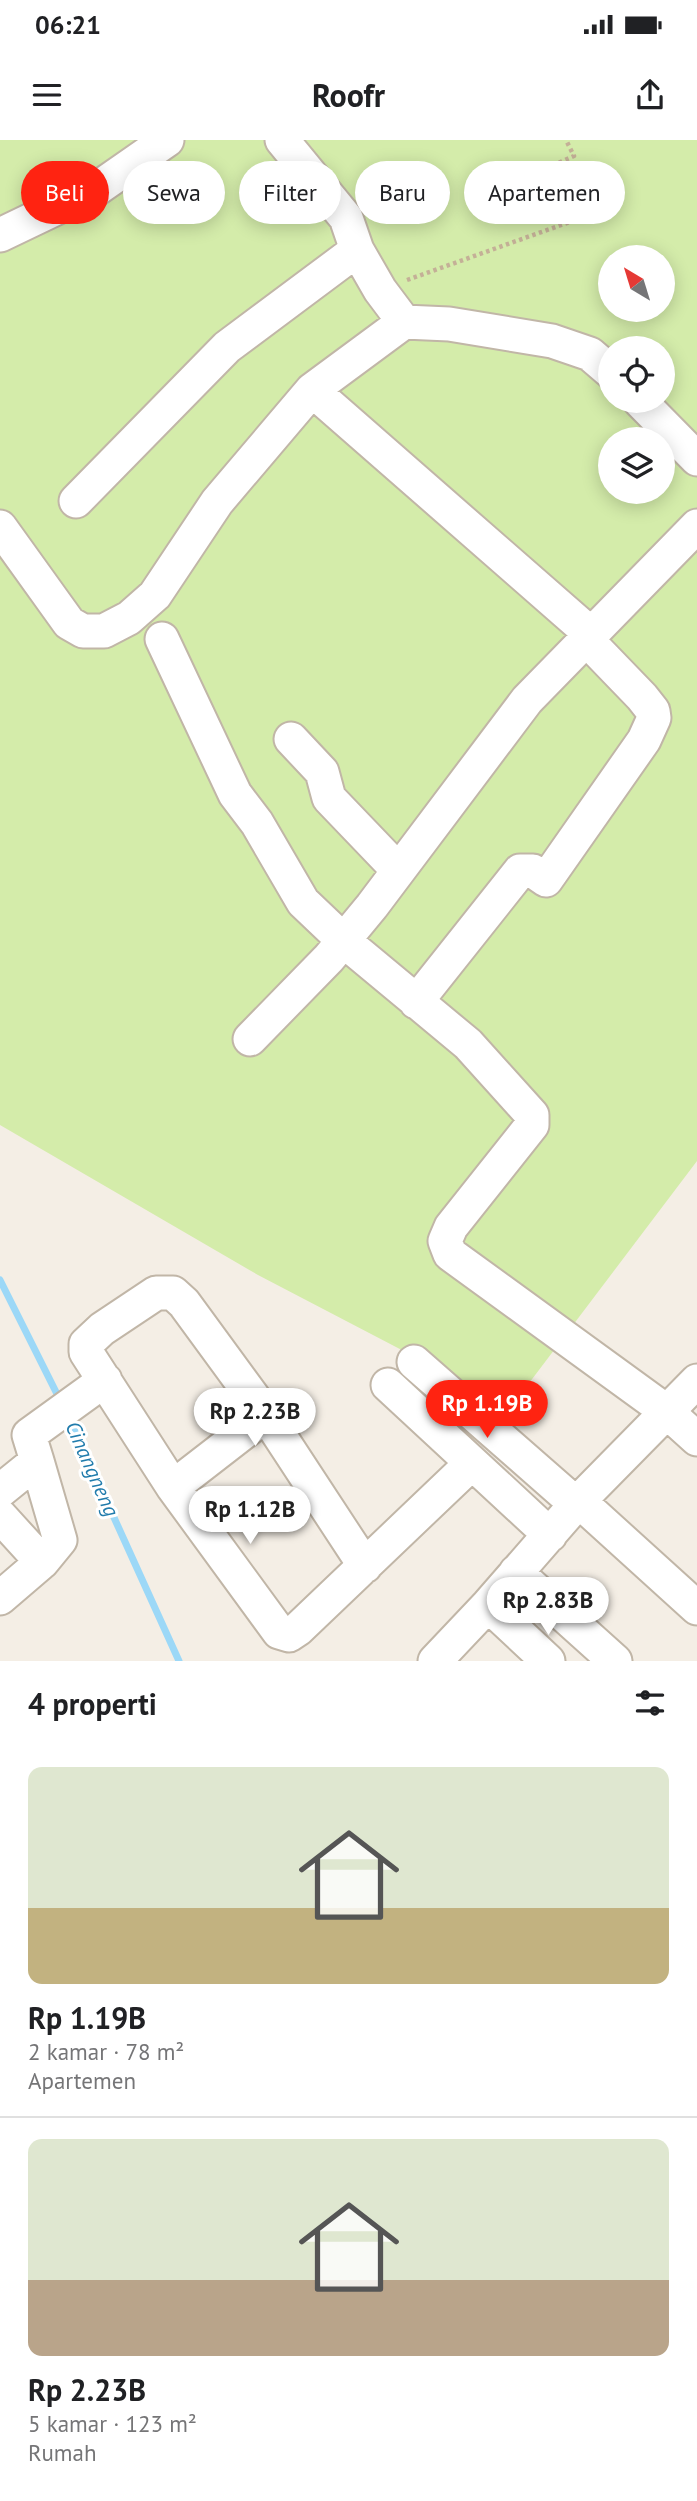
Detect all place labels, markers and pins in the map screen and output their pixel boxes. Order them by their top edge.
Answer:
pin: Rp 1.19B [415,1380,559,1440]
pin: Rp 2.23B [183,1388,327,1448]
pin: Rp 1.12B [178,1486,322,1546]
pin: Rp 2.83B [476,1578,620,1637]

